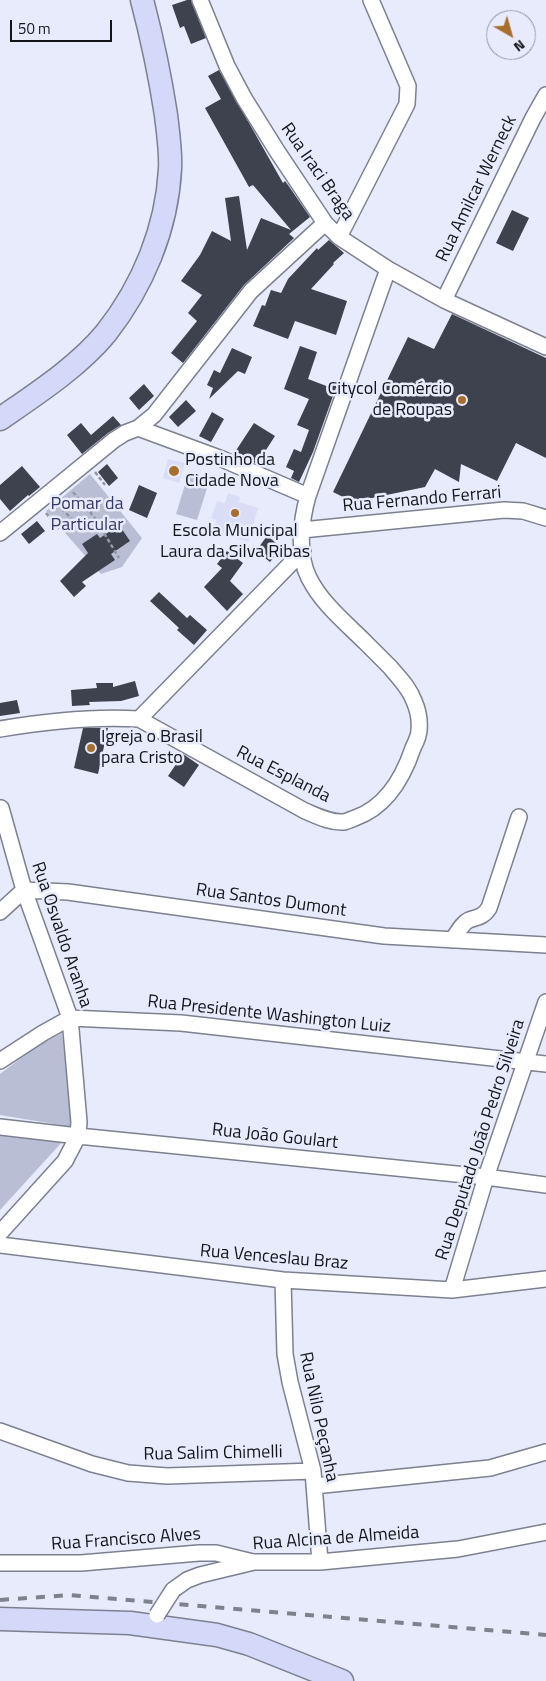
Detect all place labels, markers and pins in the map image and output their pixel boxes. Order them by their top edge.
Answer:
place label: Citycol Comércio de Roupas [327,379,452,422]
marker: Citycol Comércio de Roupas [456,394,468,406]
place label: Postinho da Cidade Nova [185,450,279,492]
marker: Postinho da Cidade Nova [167,464,181,478]
marker: Escola Municipal Laura da Silva Ribas [229,507,241,519]
place label: Escola Municipal Laura da Silva Ribas [160,521,310,564]
place label: Igreja o Brasil para Cristo [101,727,203,770]
marker: Igreja o Brasil para Cristo [85,742,97,754]

